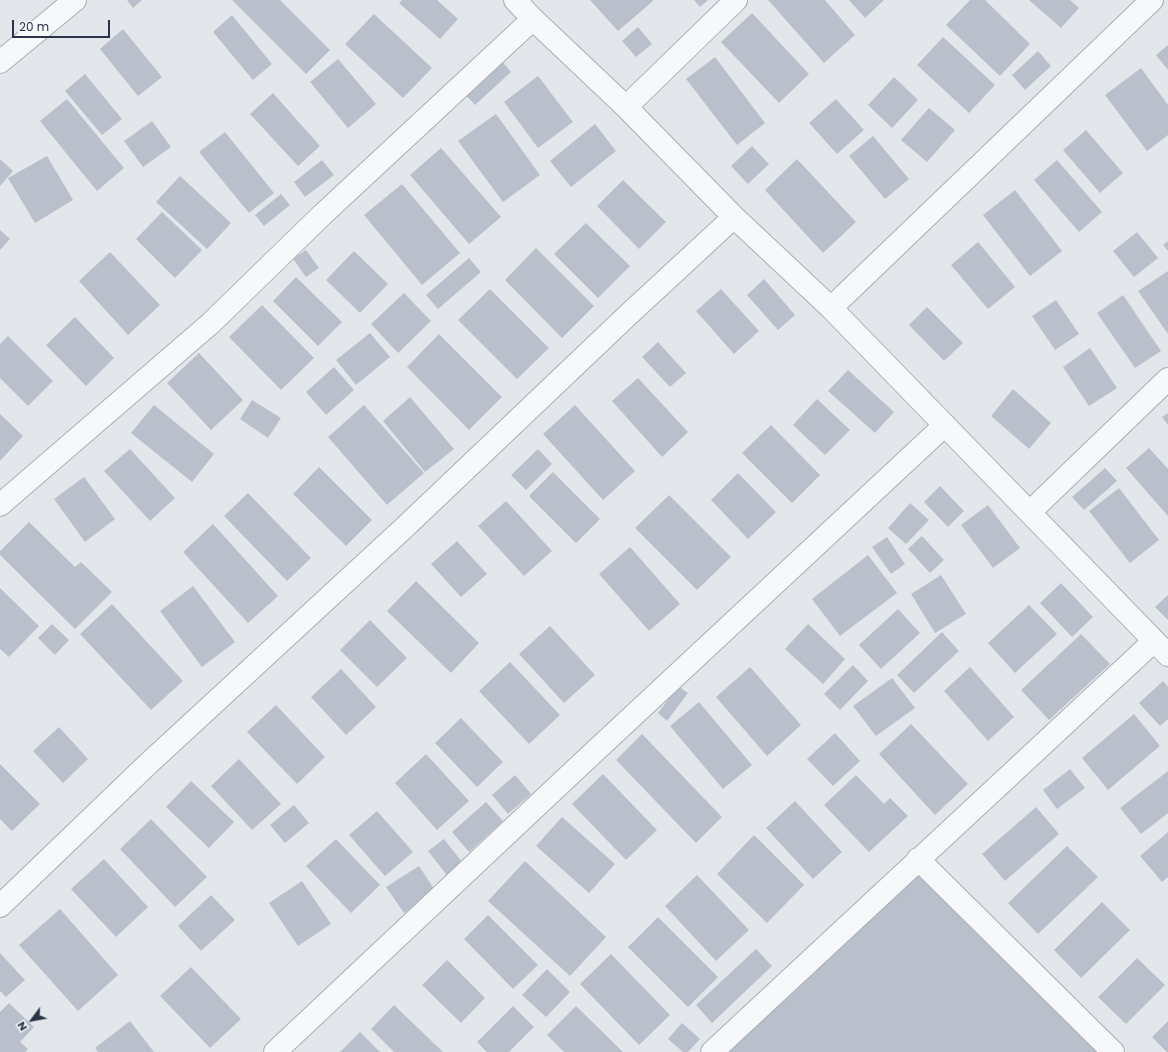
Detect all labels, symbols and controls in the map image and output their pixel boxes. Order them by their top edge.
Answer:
scale bar [14,12,112,38]
text: 20 m [19,18,49,35]
north arrow [12,1000,52,1040]
text: N [13,1019,31,1034]

